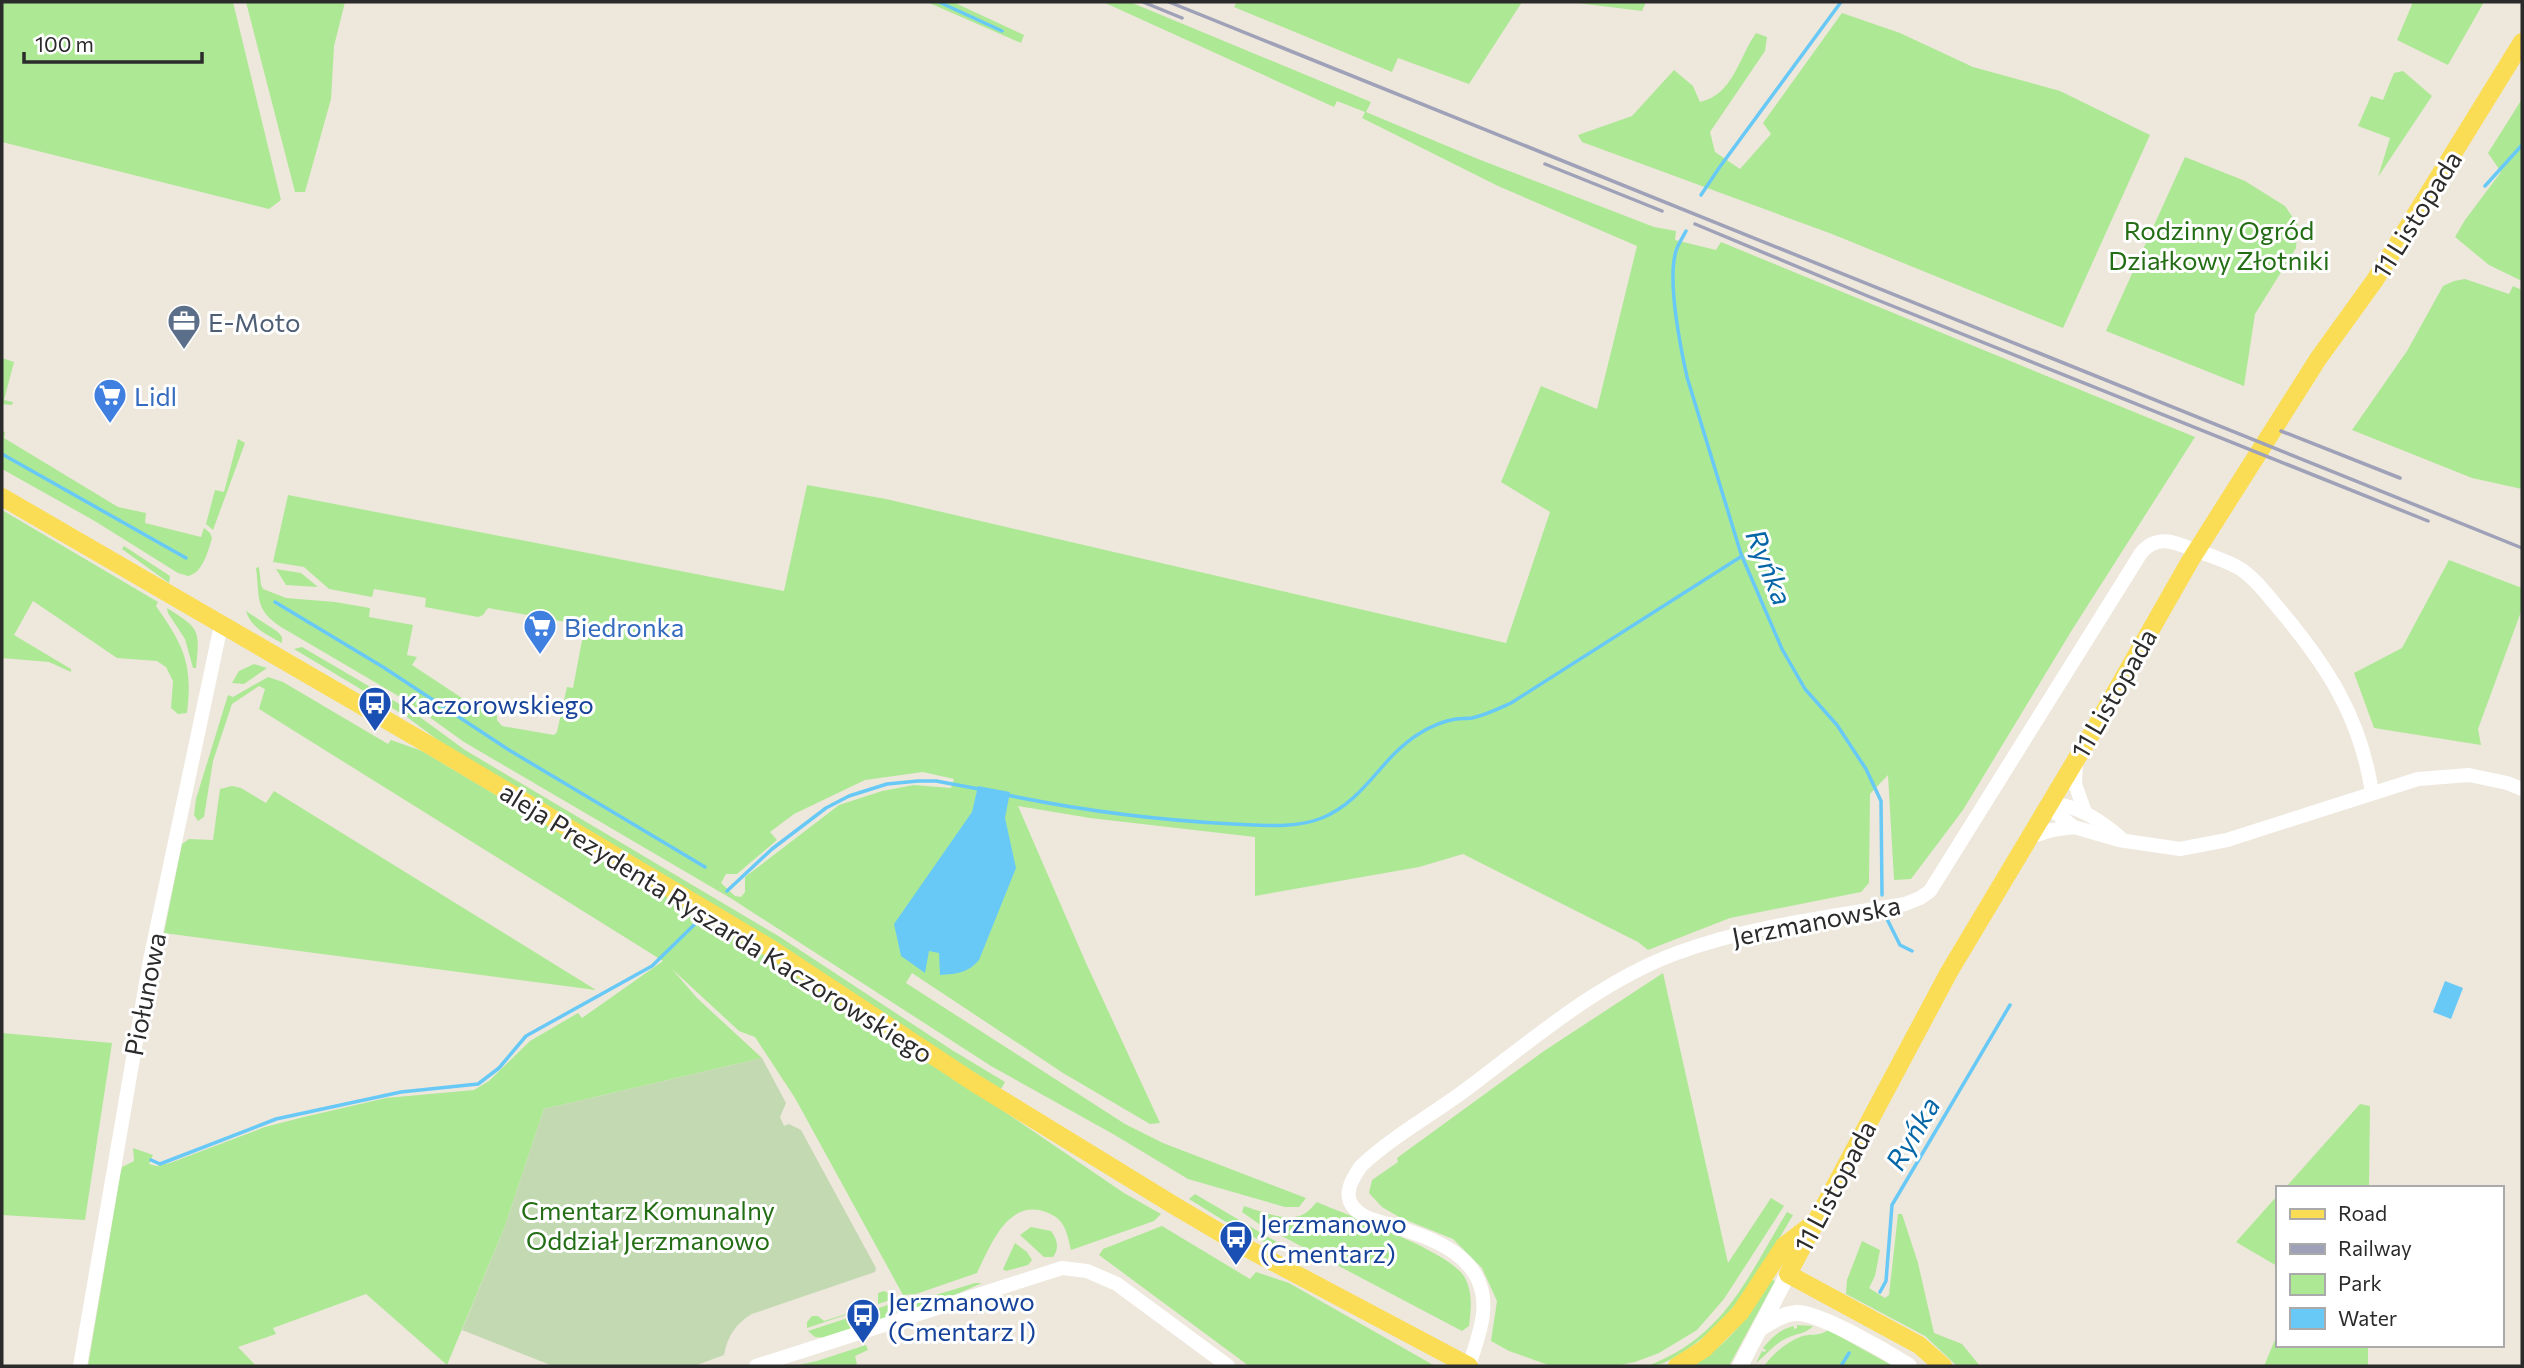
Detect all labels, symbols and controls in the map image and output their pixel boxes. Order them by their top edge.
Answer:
scale bar [24,21,203,65]
text: 100 m [35,31,94,56]
street label: 11 Listopada [2365,145,2467,283]
park label: Rodzinny Ogród Działkowy Złotniki [2108,214,2330,275]
office icon: E-Moto [165,302,203,351]
place label: E-Moto [208,306,301,337]
supermarket icon: Lidl [91,376,129,425]
place label: Lidl [134,380,177,411]
water label: Ryńka [1739,524,1801,610]
supermarket icon: Biedronka [521,607,559,656]
place label: Biedronka [564,611,684,642]
street label: 11 Listopada [2064,623,2162,763]
bus stop icon: Kaczorowskiego [356,684,394,733]
place label: Kaczorowskiego [400,688,594,719]
street label: aleja Prezydenta Ryszarda Kaczorowskiego [495,775,939,1069]
street label: Jerzmanowska [1729,888,1903,952]
street label: Piołunowa [117,930,171,1058]
water label: Ryńka [1878,1090,1946,1176]
street label: 11 Listopada [1786,1115,1882,1257]
legend [2276,1186,2503,1347]
park label: Cmentarz Komunalny Oddział Jerzmanowo [521,1194,775,1255]
text: Road [2338,1200,2387,1225]
place label: Jerzmanowo (Cmentarz) [1260,1207,1407,1268]
bus stop icon: Jerzmanowo (Cmentarz) [1217,1218,1255,1267]
text: Railway [2338,1235,2412,1260]
text: Park [2338,1270,2382,1295]
place label: Jerzmanowo (Cmentarz I) [888,1285,1036,1346]
bus stop icon: Jerzmanowo (Cmentarz I) [844,1296,882,1345]
text: Water [2338,1305,2397,1330]

